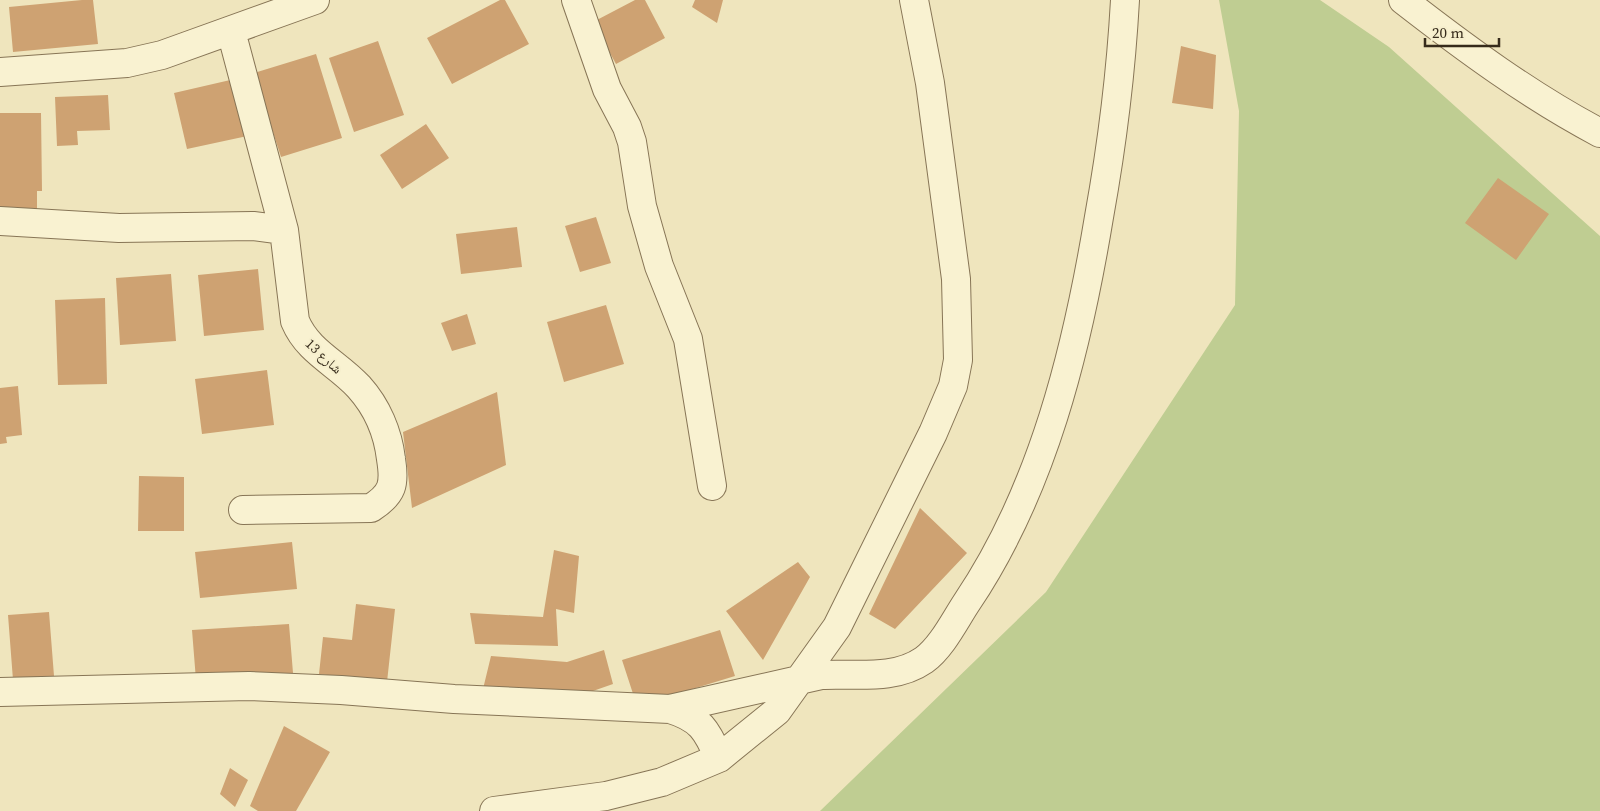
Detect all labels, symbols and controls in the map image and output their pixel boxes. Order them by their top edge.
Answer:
scale bar [1425,15,1499,47]
text: 20 m [1432,22,1464,43]
street label: شارع 13 [301,334,347,378]

